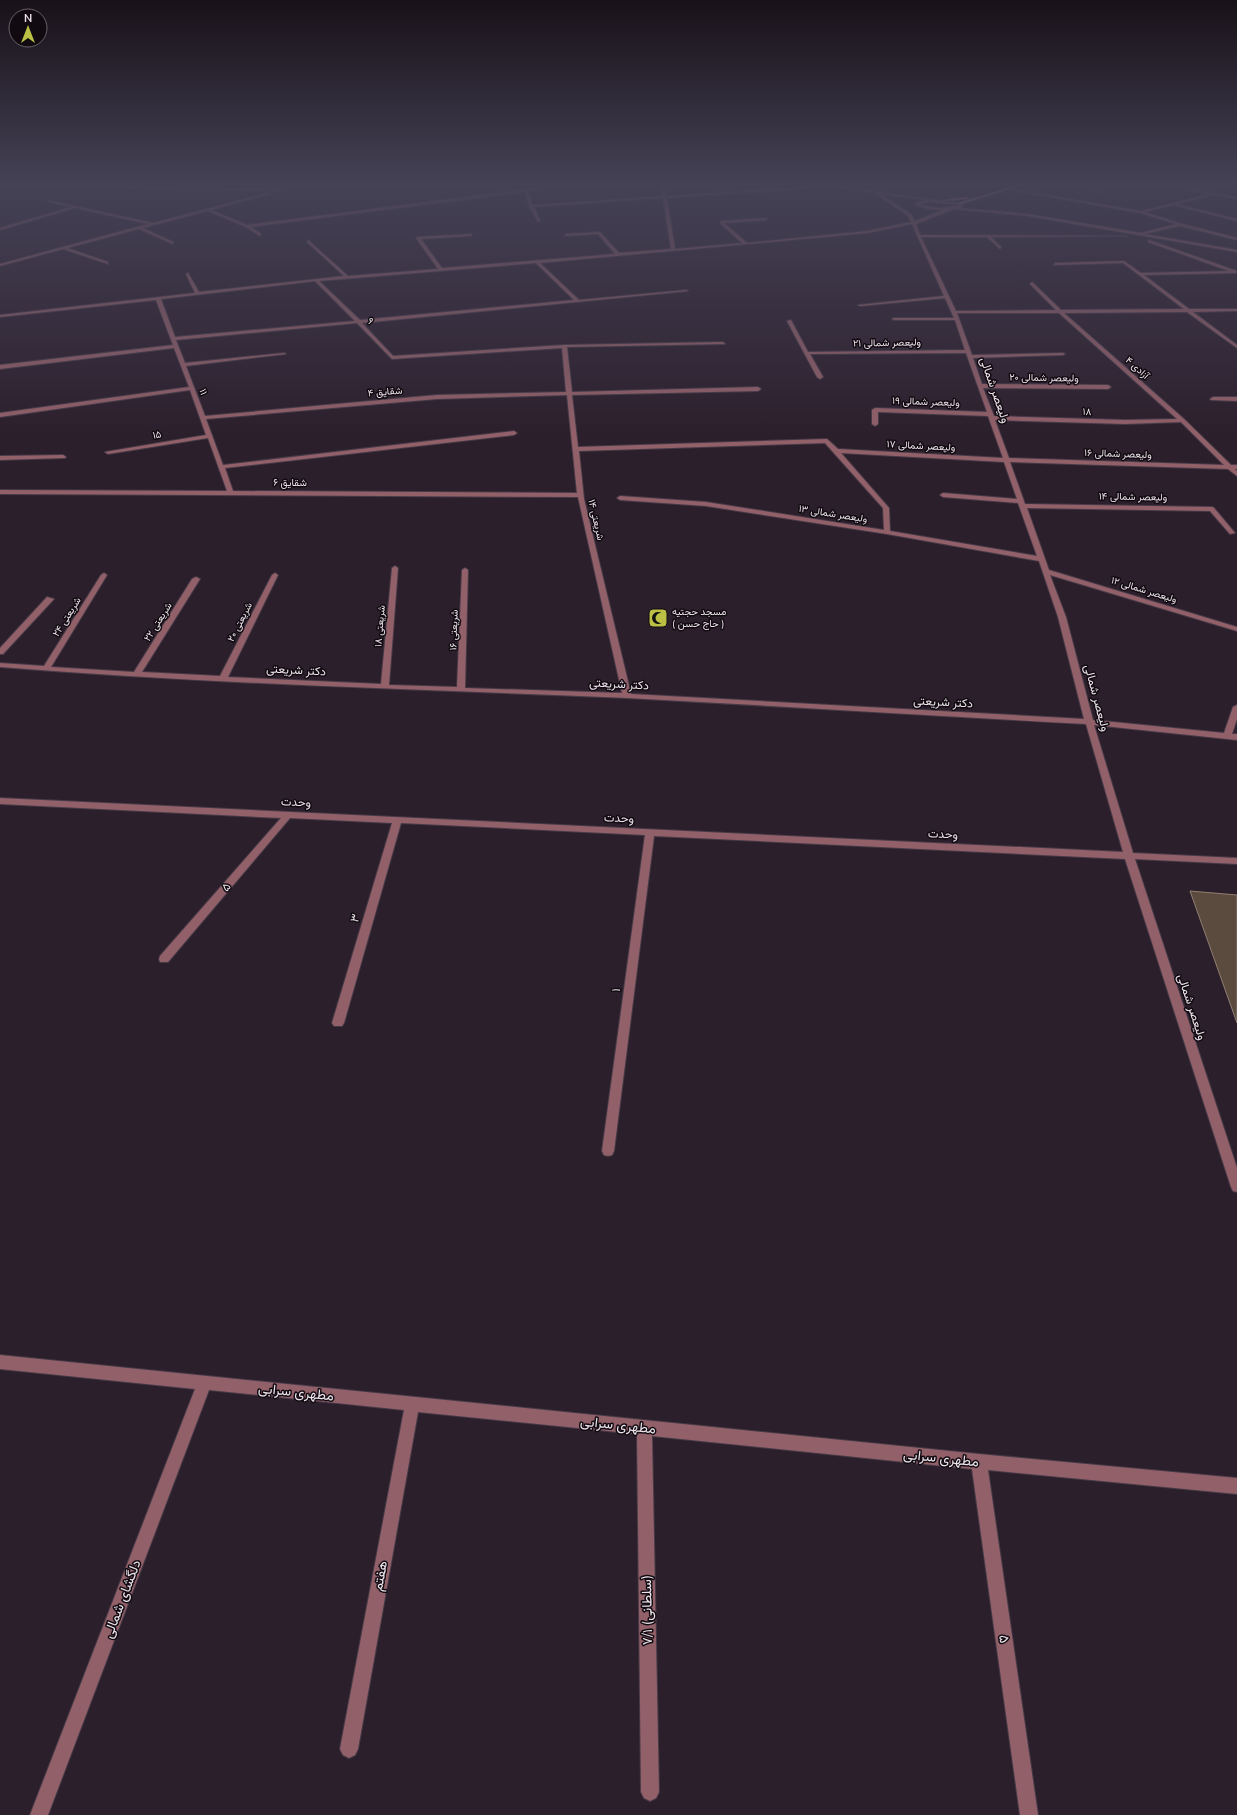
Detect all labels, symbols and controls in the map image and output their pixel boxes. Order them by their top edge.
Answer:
north arrow [8,8,48,48]
text: N [24,11,32,26]
street label: ۹ [363,315,377,328]
street label: ولیعصر شمالی ۲۱ [853,335,921,351]
street label: آزادی ۴ [1122,354,1152,383]
street label: ولیعصر شمالی [976,355,1014,425]
street label: ولیعصر شمالی ۲۰ [1009,370,1079,386]
street label: شقایق ۴ [367,384,403,400]
street label: ۱۱ [195,387,211,397]
street label: ولیعصر شمالی ۱۹ [892,394,960,410]
street label: ۱۸ [1082,405,1092,419]
street label: ۱۵ [152,427,163,443]
street label: ولیعصر شمالی ۱۷ [886,437,956,455]
street label: ولیعصر شمالی ۱۶ [1084,446,1152,462]
street label: شقایق ۶ [273,476,307,490]
street label: ولیعصر شمالی ۱۴ [1099,489,1167,505]
street label: شریعتی ۱۴ [584,498,608,542]
street label: ولیعصر شمالی ۱۳ [798,502,868,526]
street label: ولیعصر شمالی ۱۲ [1109,573,1179,607]
street label: شریعتی ۲۴ [49,594,85,639]
street label: شریعتی ۲۲ [140,600,176,644]
street label: شریعتی ۲۰ [224,600,256,644]
street label: شریعتی ۱۸ [371,604,389,648]
place label: مسجد حجتیه ( حاج حسن ) [672,605,726,631]
mosque icon: مسجد حجتیه ( حاج حسن ) [647,607,669,629]
street label: شریعتی ۱۶ [446,609,462,651]
street label: دکتر شریعتی [266,660,327,680]
street label: ولیعصر شمالی [1080,663,1114,733]
street label: دکتر شریعتی [589,674,650,694]
street label: دکتر شریعتی [913,692,974,712]
street label: وحدت [280,793,312,811]
street label: وحدت [603,809,635,827]
street label: وحدت [927,825,959,843]
street label: ۵ [218,879,234,895]
street label: ۳ [346,912,364,924]
street label: ولیعصر شمالی [1174,972,1210,1042]
street label: ۱ [608,987,624,993]
street label: مطهری سرابی [257,1379,335,1405]
street label: مطهری سرابی [579,1412,657,1438]
street label: مطهری سرابی [902,1445,980,1471]
street label: دلگشای شمالی [98,1557,146,1641]
street label: هفتم [368,1559,392,1593]
street label: ۷/۱ (سلطانی) [637,1575,657,1645]
street label: ۵ [994,1634,1014,1644]

